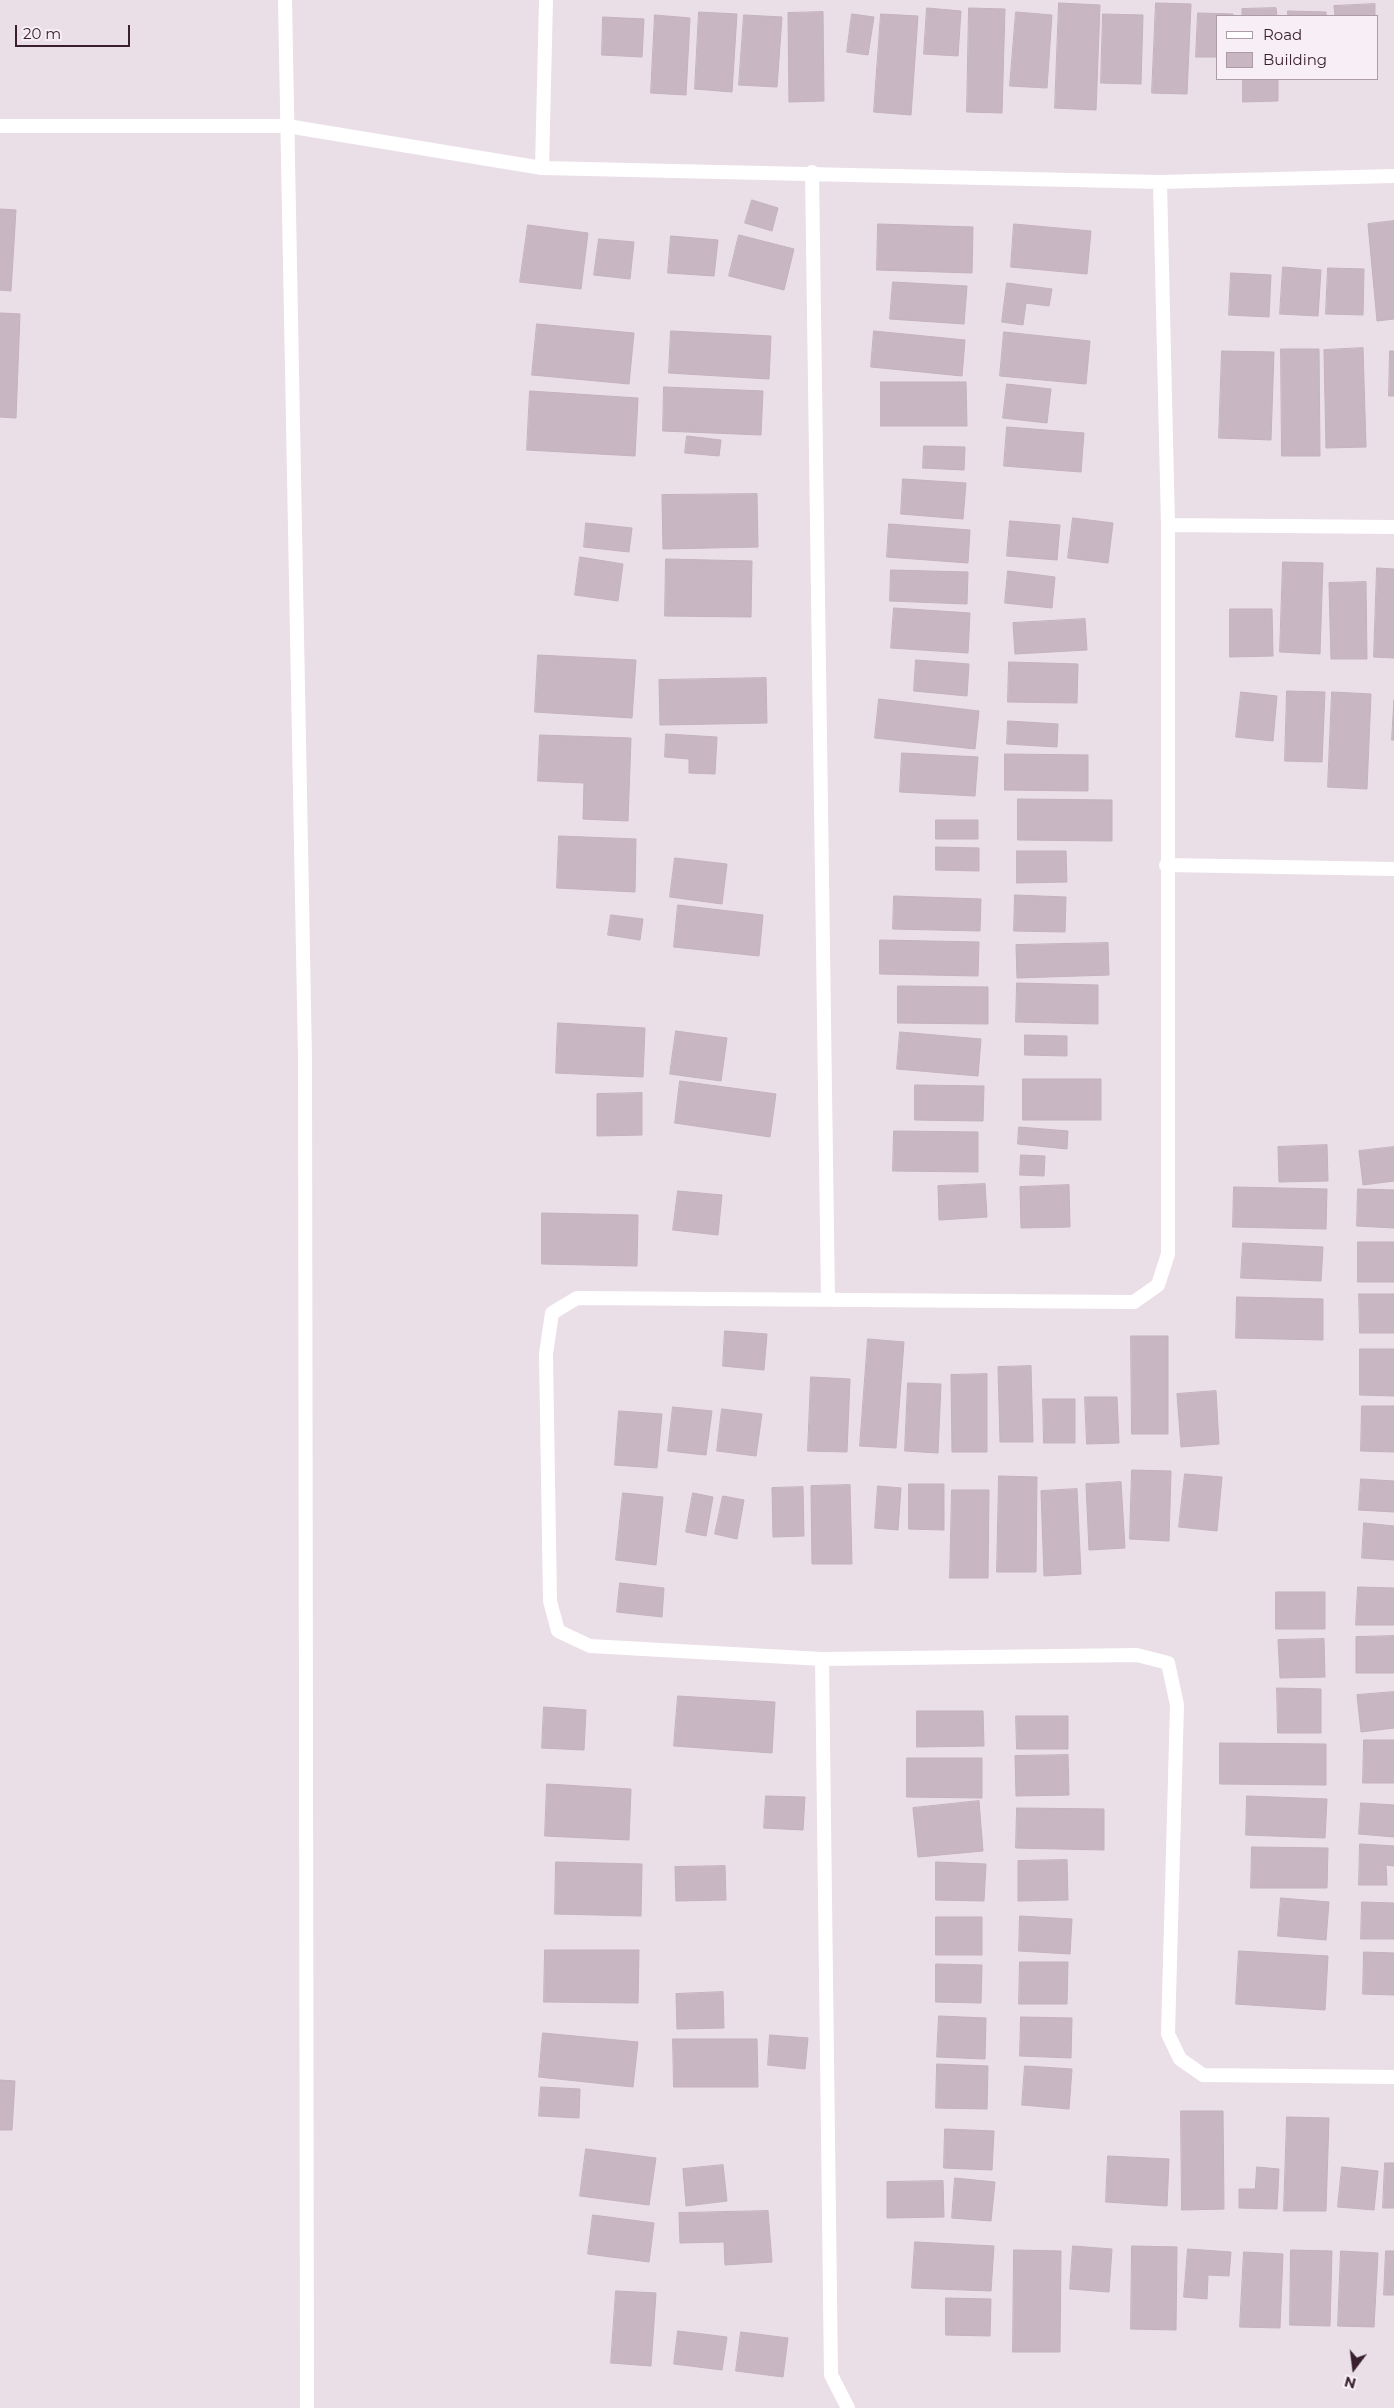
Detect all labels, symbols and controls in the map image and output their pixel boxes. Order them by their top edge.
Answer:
scale bar [18,15,132,47]
legend [1216,15,1379,80]
text: 20 m [23,24,61,43]
text: Road [1263,25,1302,44]
text: Building [1263,50,1327,69]
north arrow [1329,2343,1379,2393]
text: N [1342,2372,1358,2393]

